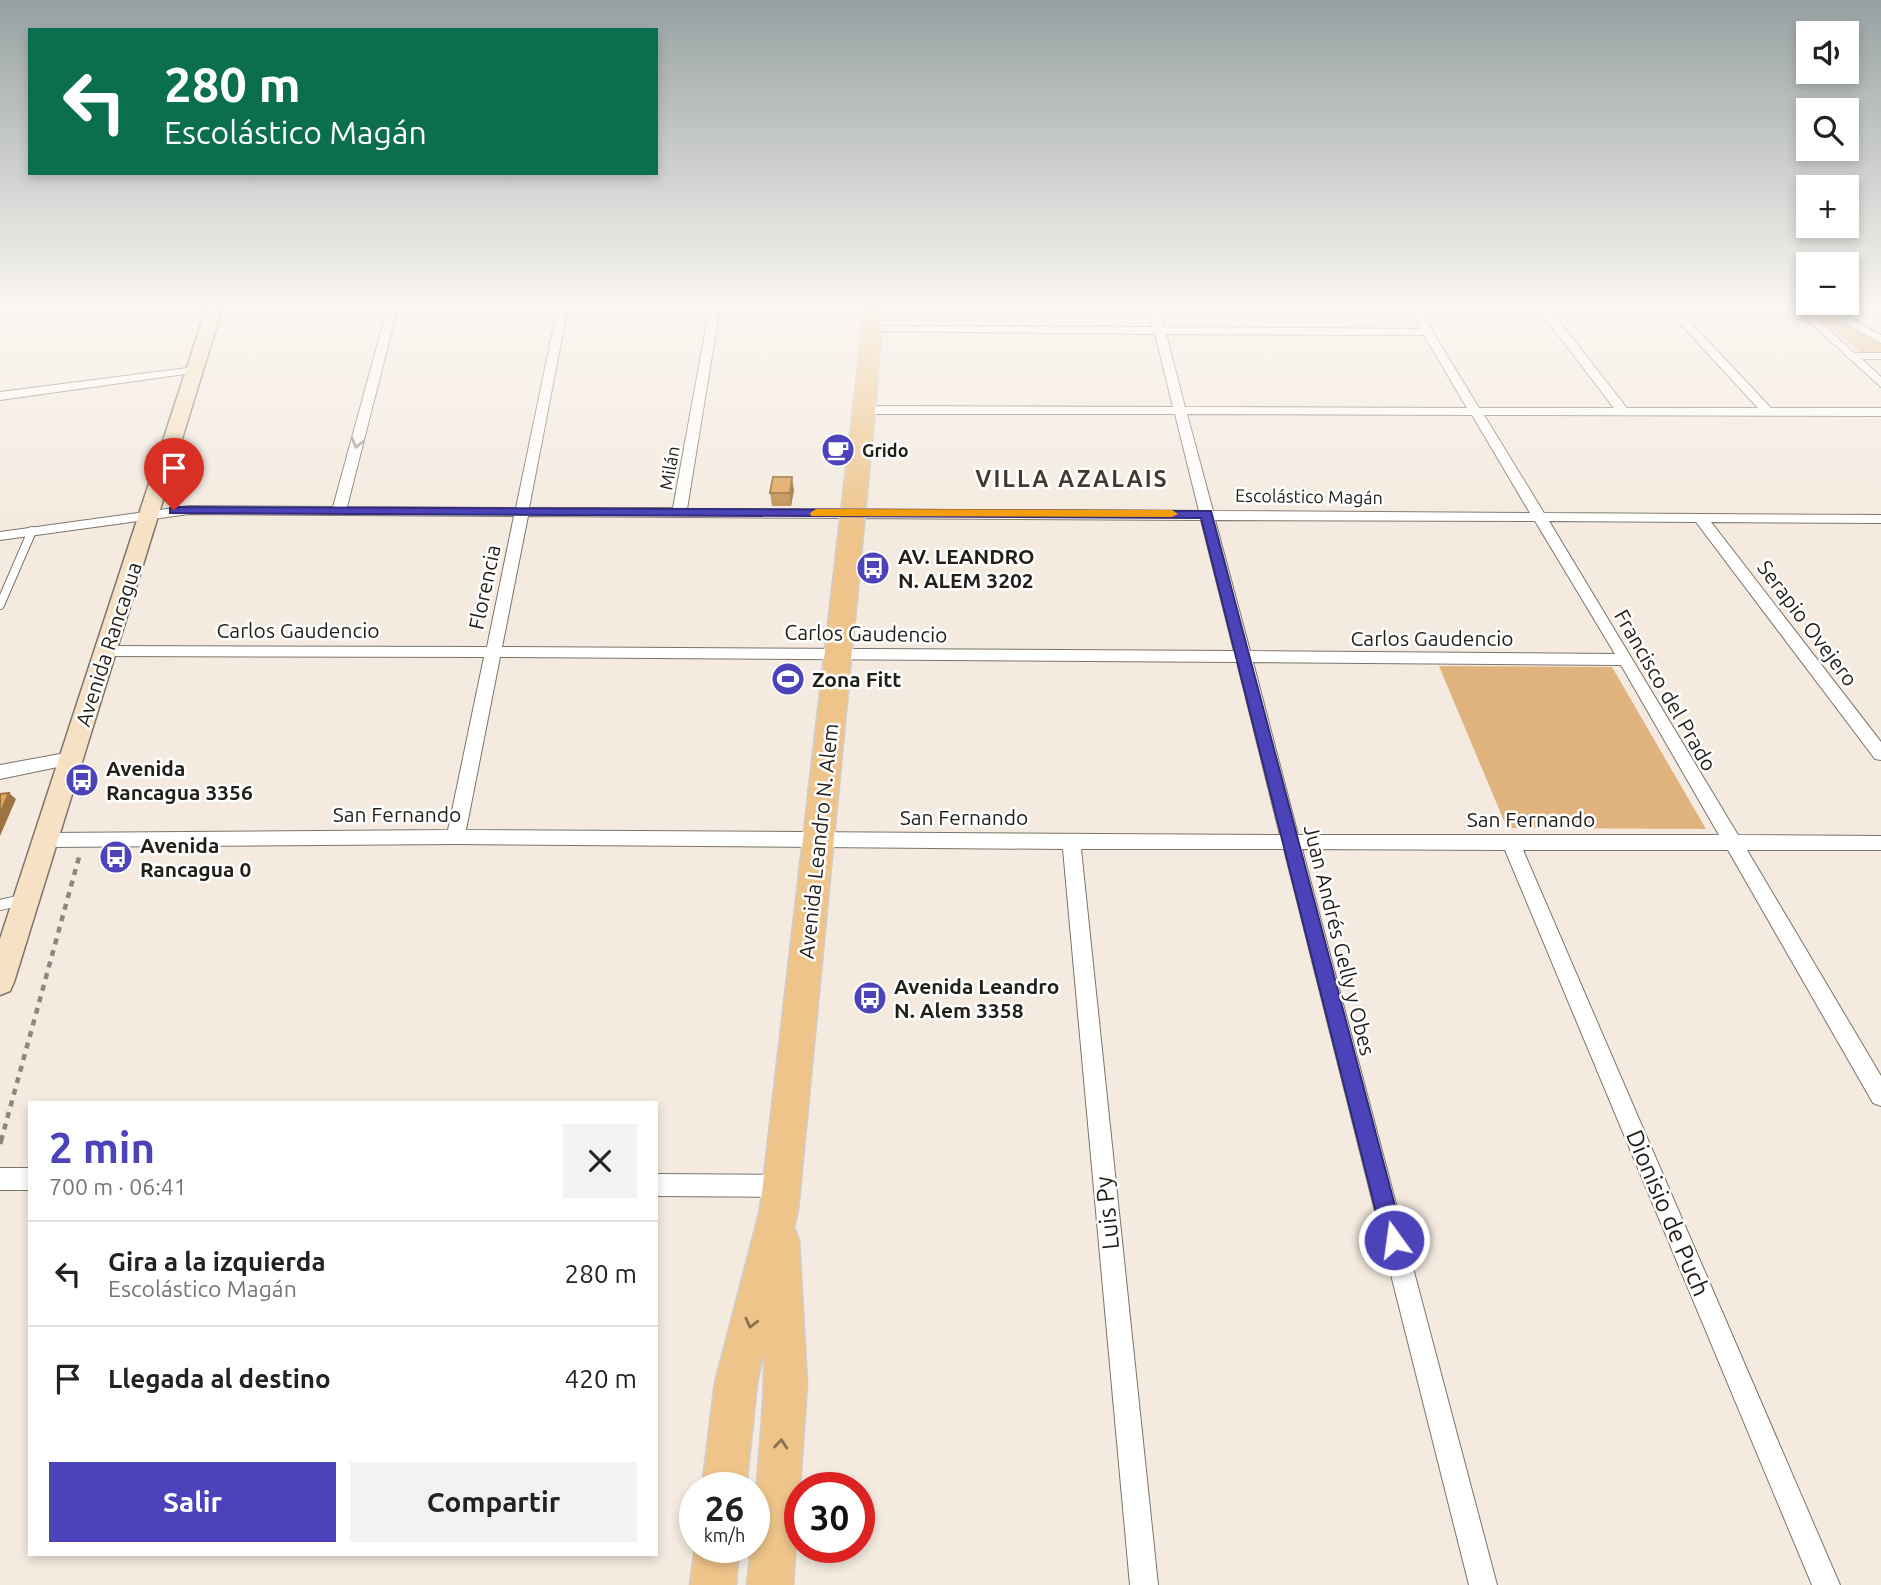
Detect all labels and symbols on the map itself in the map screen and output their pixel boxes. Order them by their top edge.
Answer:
cafe icon: Grido [819,431,857,469]
one-way arrow [351,437,365,449]
pin [144,438,204,510]
place label: Grido [862,440,908,460]
street label: Milán [655,444,683,492]
district label: VILLA AZALAIS [975,466,1169,491]
street label: Escolástico Magán [1235,485,1383,507]
street label: Florencia [463,542,505,632]
place label: AV. LEANDRO N. ALEM 3202 [898,544,1035,592]
bus stop icon: AV. LEANDRO N. ALEM 3202 [854,549,892,587]
street label: Serapio Ovejero [1753,556,1863,690]
street label: Avenida Rancagua [70,559,146,729]
street label: Francisco del Prado [1610,605,1722,775]
street label: Carlos Gaudencio [216,618,380,642]
street label: Carlos Gaudencio [784,620,948,646]
street label: Carlos Gaudencio [1350,626,1514,650]
sports icon: Zona Fitt [769,660,807,698]
place label: Zona Fitt [812,667,901,691]
street label: Avenida Leandro N. Alem [794,722,842,960]
place label: Avenida Rancagua 3356 [106,756,253,804]
bus stop icon: Avenida Rancagua 3356 [63,761,101,799]
street label: San Fernando [333,802,461,826]
street label: San Fernando [900,805,1028,829]
street label: San Fernando [1467,807,1595,831]
street label: Juan Andrés Gelly y Obes [1300,822,1380,1058]
place label: Avenida Rancagua 0 [140,833,251,881]
bus stop icon: Avenida Rancagua 0 [97,838,135,876]
place label: Avenida Leandro N. Alem 3358 [894,974,1059,1022]
bus stop icon: Avenida Leandro N. Alem 3358 [851,979,889,1017]
street label: Dionisio de Puch [1621,1126,1715,1300]
street label: Luis Py [1090,1174,1124,1251]
position arrow [1357,1203,1431,1277]
one-way arrow [745,1317,759,1329]
one-way arrow [773,1438,788,1449]
speed limit sign: 30 [784,1472,875,1563]

